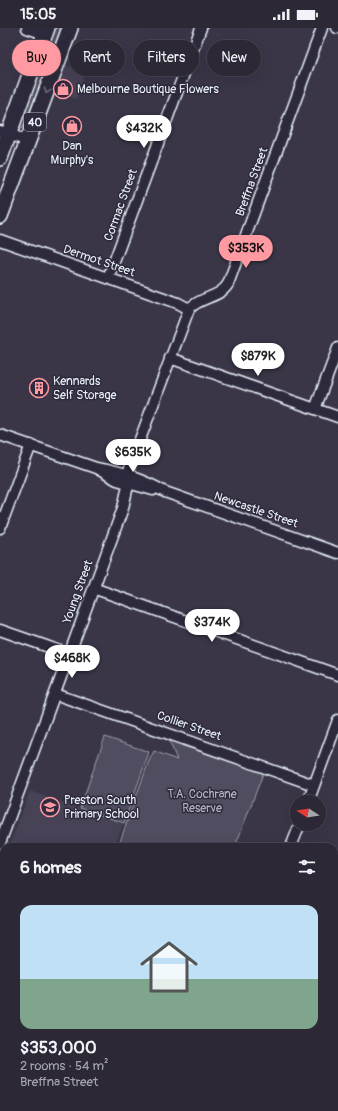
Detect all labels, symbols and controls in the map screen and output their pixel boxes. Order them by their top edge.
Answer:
text: 15:05 [20,5,56,24]
chip: Buy [12,40,61,76]
chip: Rent [69,40,125,76]
chip: Filters [133,40,199,76]
chip: New [207,40,261,76]
shop icon: Melbourne Boutique Flowers [52,78,74,100]
place label: Melbourne Boutique Flowers [77,82,220,97]
one-way arrow [43,87,51,94]
road number: 40 [24,113,46,131]
shop icon: Dan Murphy's [61,115,83,137]
pin: $432K [116,115,172,149]
text: $432K [126,120,162,136]
place label: Dan Murphy's [51,139,94,168]
street label: Breffna Street [233,145,271,218]
street label: Cormac Street [101,167,141,243]
pin: $353K [218,235,274,269]
text: $353K [228,240,264,256]
street label: Dermot Street [61,242,137,280]
pin: $879K [230,343,286,377]
text: $879K [240,348,276,364]
place label: Kennards Self Storage [53,374,116,403]
building icon: Kennards Self Storage [28,377,50,399]
pin: $635K [105,439,161,473]
text: $635K [115,444,151,460]
street label: Newcastle Street [212,489,300,531]
street label: Young Street [59,558,96,627]
pin: $374K [184,609,240,643]
text: $374K [194,614,230,630]
pin: $468K [44,645,100,679]
text: $468K [54,650,90,666]
street label: Collier Street [155,708,223,744]
park label: T.A. Cochrane Reserve [167,787,237,816]
place label: Preston South Primary School [64,793,139,822]
north arrow [290,795,326,831]
map controls [290,795,326,831]
school or university icon: Preston South Primary School [39,796,61,818]
icon: filters [296,856,318,878]
text: 6 homes [20,857,81,878]
icon: home [133,931,205,1003]
text: $353,000 [20,1037,97,1058]
text: 2 rooms · 54 m² [20,1058,108,1074]
text: Breffna Street [20,1074,98,1090]

